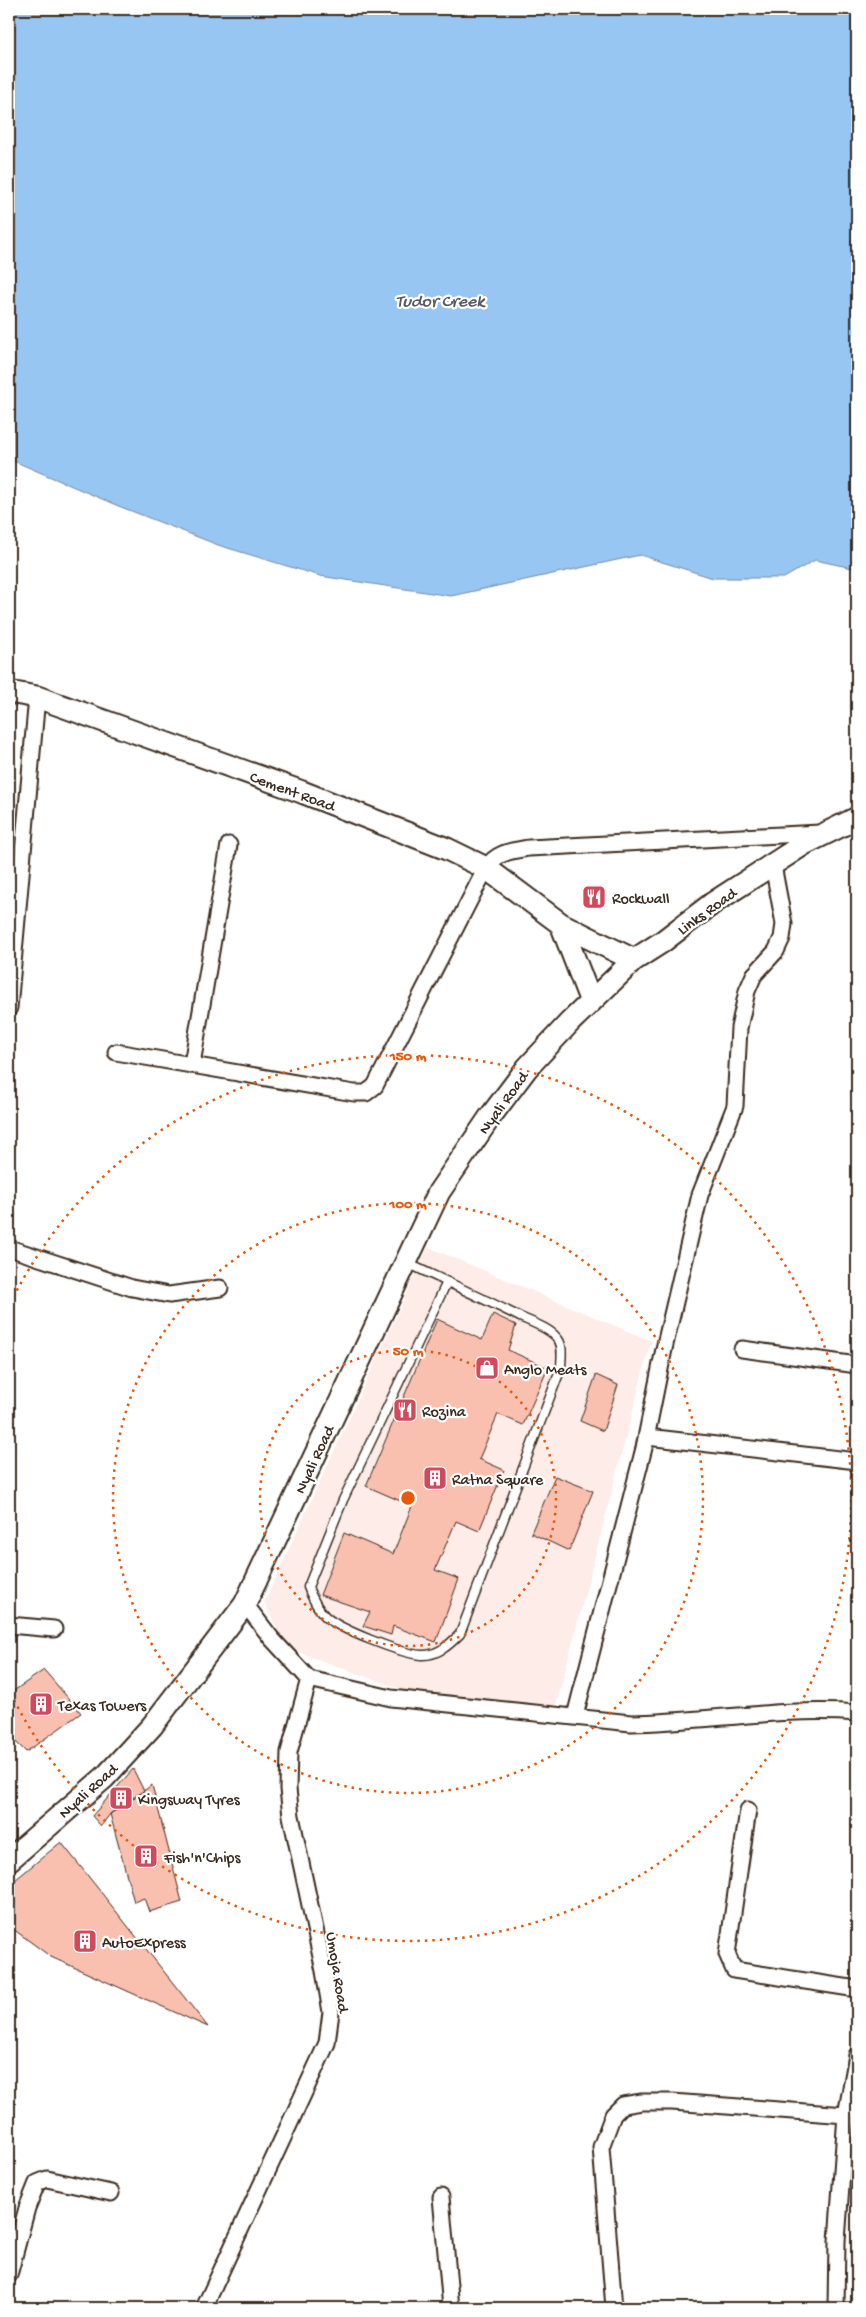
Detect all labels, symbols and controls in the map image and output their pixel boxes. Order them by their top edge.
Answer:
water label: Tudor Creek [396,292,486,313]
street label: Cement Road [247,769,339,818]
restaurant icon: Rockwall [581,884,607,910]
street label: Links Road [675,884,743,941]
place label: Rockwall [612,891,670,910]
text: 150 m [389,1048,427,1066]
street label: Nyali Road [476,1068,535,1139]
text: 100 m [388,1196,427,1214]
text: 50 m [393,1343,424,1361]
shop icon: Anglo Meats [474,1355,500,1381]
place label: Anglo Meats [504,1362,588,1381]
restaurant icon: Rozina [392,1397,418,1423]
place label: Rozina [422,1404,467,1423]
street label: Nyali Road [292,1422,341,1498]
building icon: Ratna Square [422,1465,448,1491]
place label: Ratna Square [452,1472,544,1491]
centre of rings [399,1489,417,1507]
building icon: Texas Towers [28,1691,54,1717]
place label: Texas Towers [57,1698,147,1717]
street label: Nyali Road [56,1760,124,1824]
building icon: Kingsway Tyres [108,1785,134,1811]
place label: Kingsway Tyres [138,1792,241,1811]
building icon: Fish'n'Chips [133,1843,159,1869]
place label: Fish'n'Chips [163,1850,241,1869]
building icon: AutoExpress [72,1928,98,1954]
street label: Umoja Road [320,1931,352,2016]
place label: AutoExpress [102,1935,187,1954]

